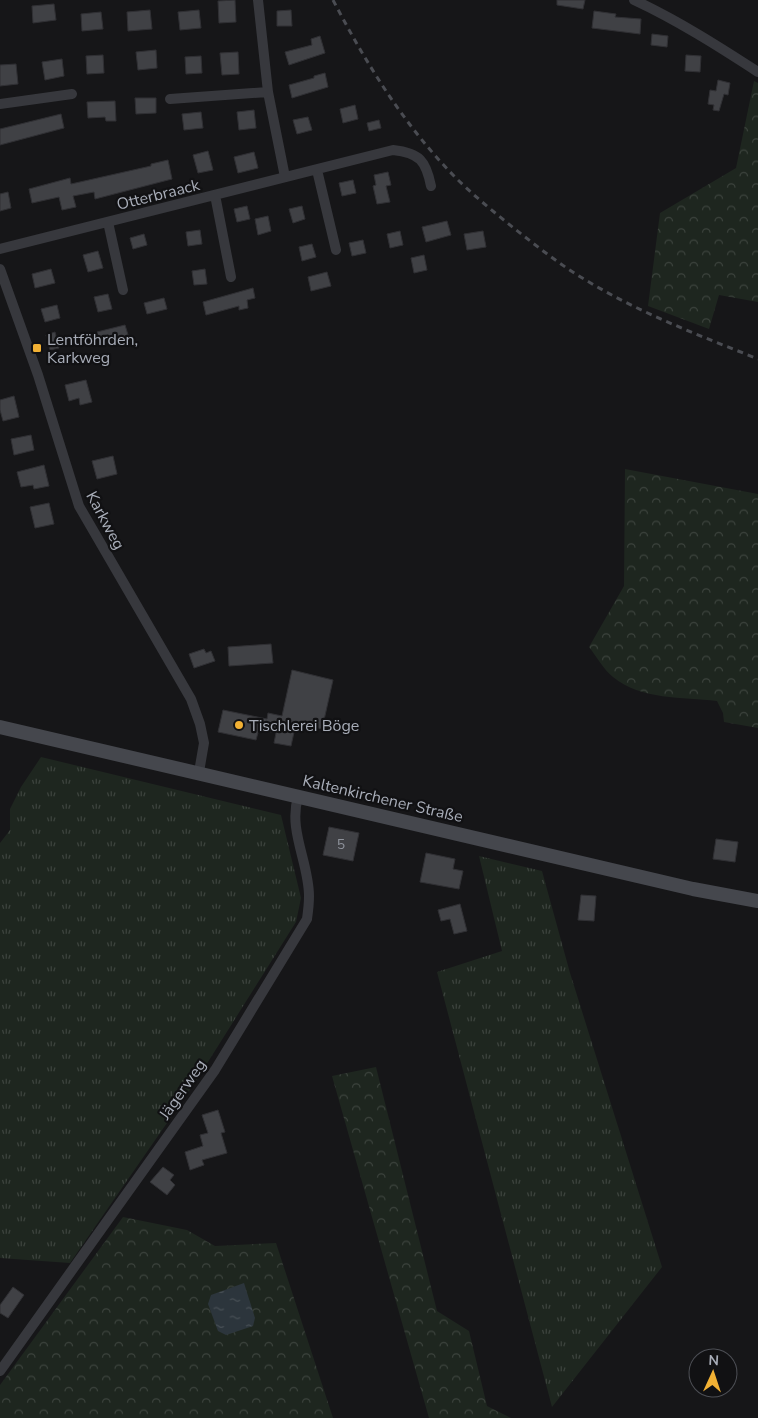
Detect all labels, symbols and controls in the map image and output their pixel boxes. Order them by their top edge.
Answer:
street label: Otterbraack [114,174,203,216]
place label: Lentföhrden, Karkweg [47,329,138,369]
marker: Lentföhrden, Karkweg [31,342,43,354]
street label: Karkweg [81,487,130,554]
place label: Tischlerei Böge [249,715,359,737]
marker: Tischlerei Böge [233,719,245,731]
street label: Kaltenkirchener Straße [300,770,465,828]
house number: 5 [337,835,345,854]
street label: Jägerweg [153,1055,212,1125]
north arrow [688,1348,738,1398]
text: N [708,1351,719,1370]

